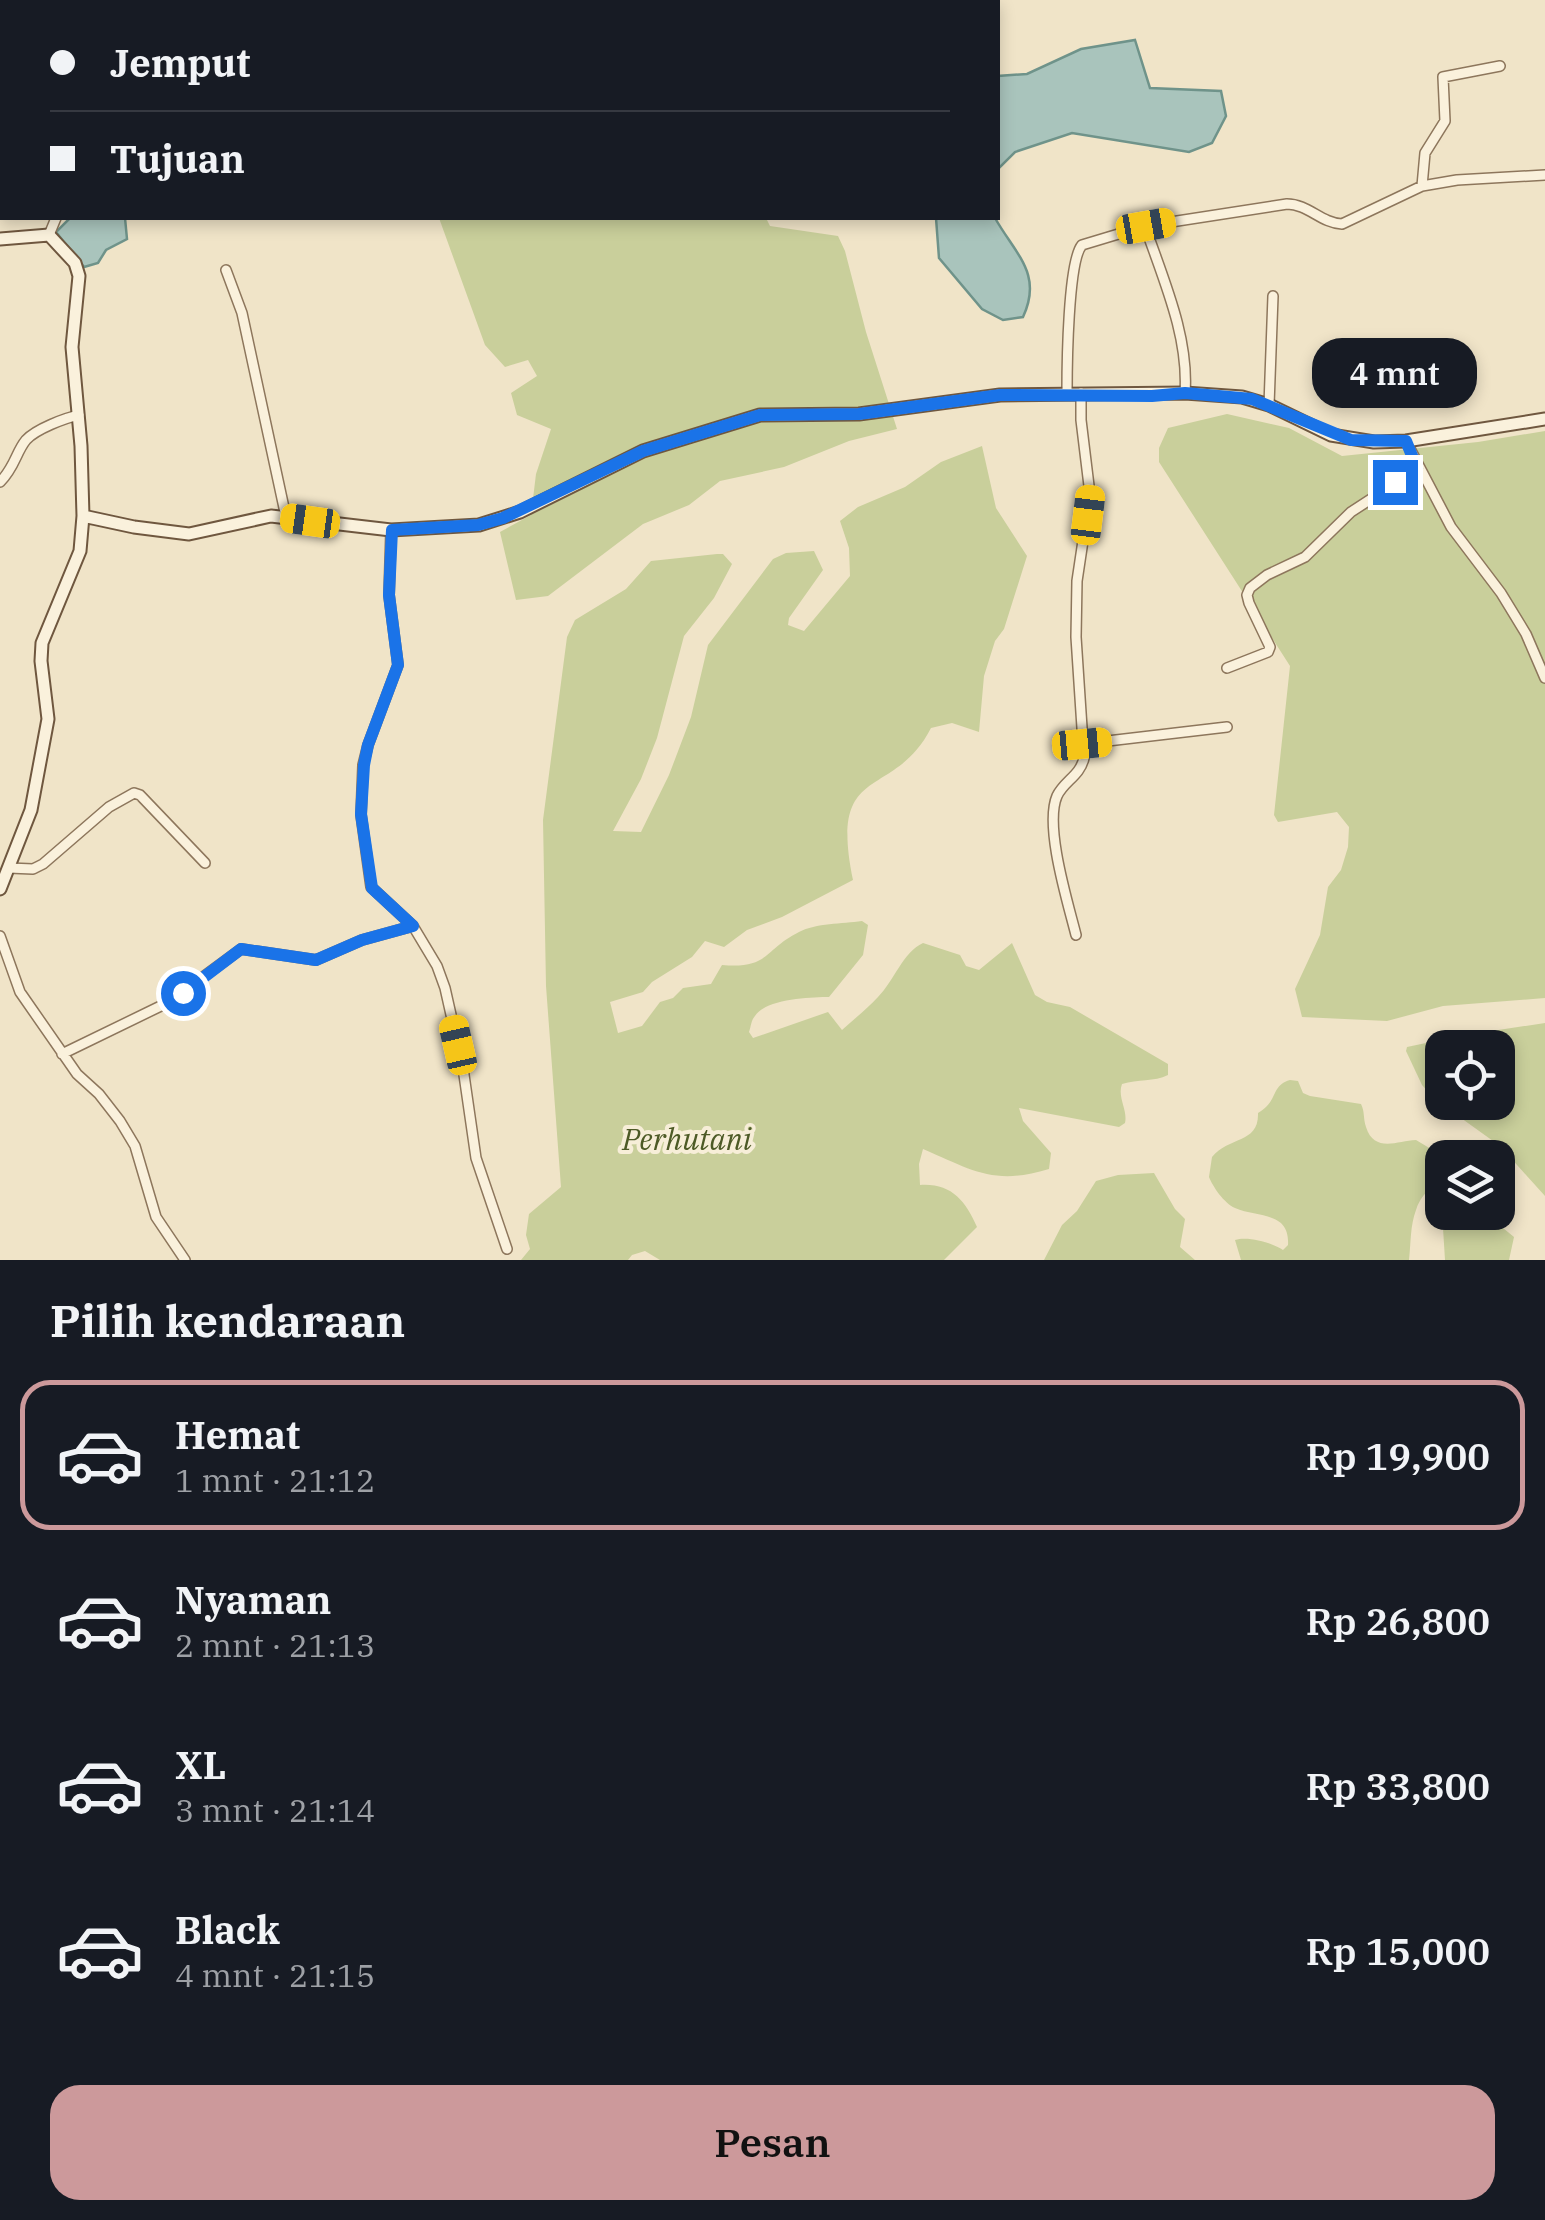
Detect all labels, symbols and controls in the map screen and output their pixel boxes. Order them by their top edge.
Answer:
text: Jemput [110,38,250,87]
text: Tujuan [110,134,245,183]
car [1114,206,1178,246]
callout: 4 mnt [1312,337,1478,407]
text: 4 mnt [1349,352,1440,394]
route end [1373,460,1418,505]
car [1069,483,1107,547]
car [278,502,342,540]
car [1051,726,1113,762]
route start [161,971,206,1016]
car [437,1012,479,1078]
map controls [1425,1030,1515,1230]
button: locate [1425,1030,1515,1120]
park label: Perhutani [621,1119,752,1158]
button: layers [1425,1140,1515,1230]
text: Pilih kendaraan [50,1291,405,1349]
icon: car [55,1410,145,1500]
text: Hemat [175,1410,300,1459]
text: Rp 19,900 [1306,1431,1490,1480]
text: 1 mnt · 21:12 [175,1459,375,1501]
icon: car [55,1575,145,1665]
text: Nyaman [175,1575,332,1624]
text: Rp 26,800 [1306,1596,1490,1645]
text: 2 mnt · 21:13 [175,1624,375,1666]
icon: car [55,1740,145,1830]
text: XL [175,1740,226,1789]
text: Rp 33,800 [1306,1761,1490,1810]
text: 3 mnt · 21:14 [175,1789,375,1831]
icon: car [55,1905,145,1995]
text: Black [175,1905,280,1954]
text: Rp 15,000 [1306,1926,1490,1975]
text: 4 mnt · 21:15 [175,1954,375,1996]
button: Pesan [50,2085,1495,2200]

